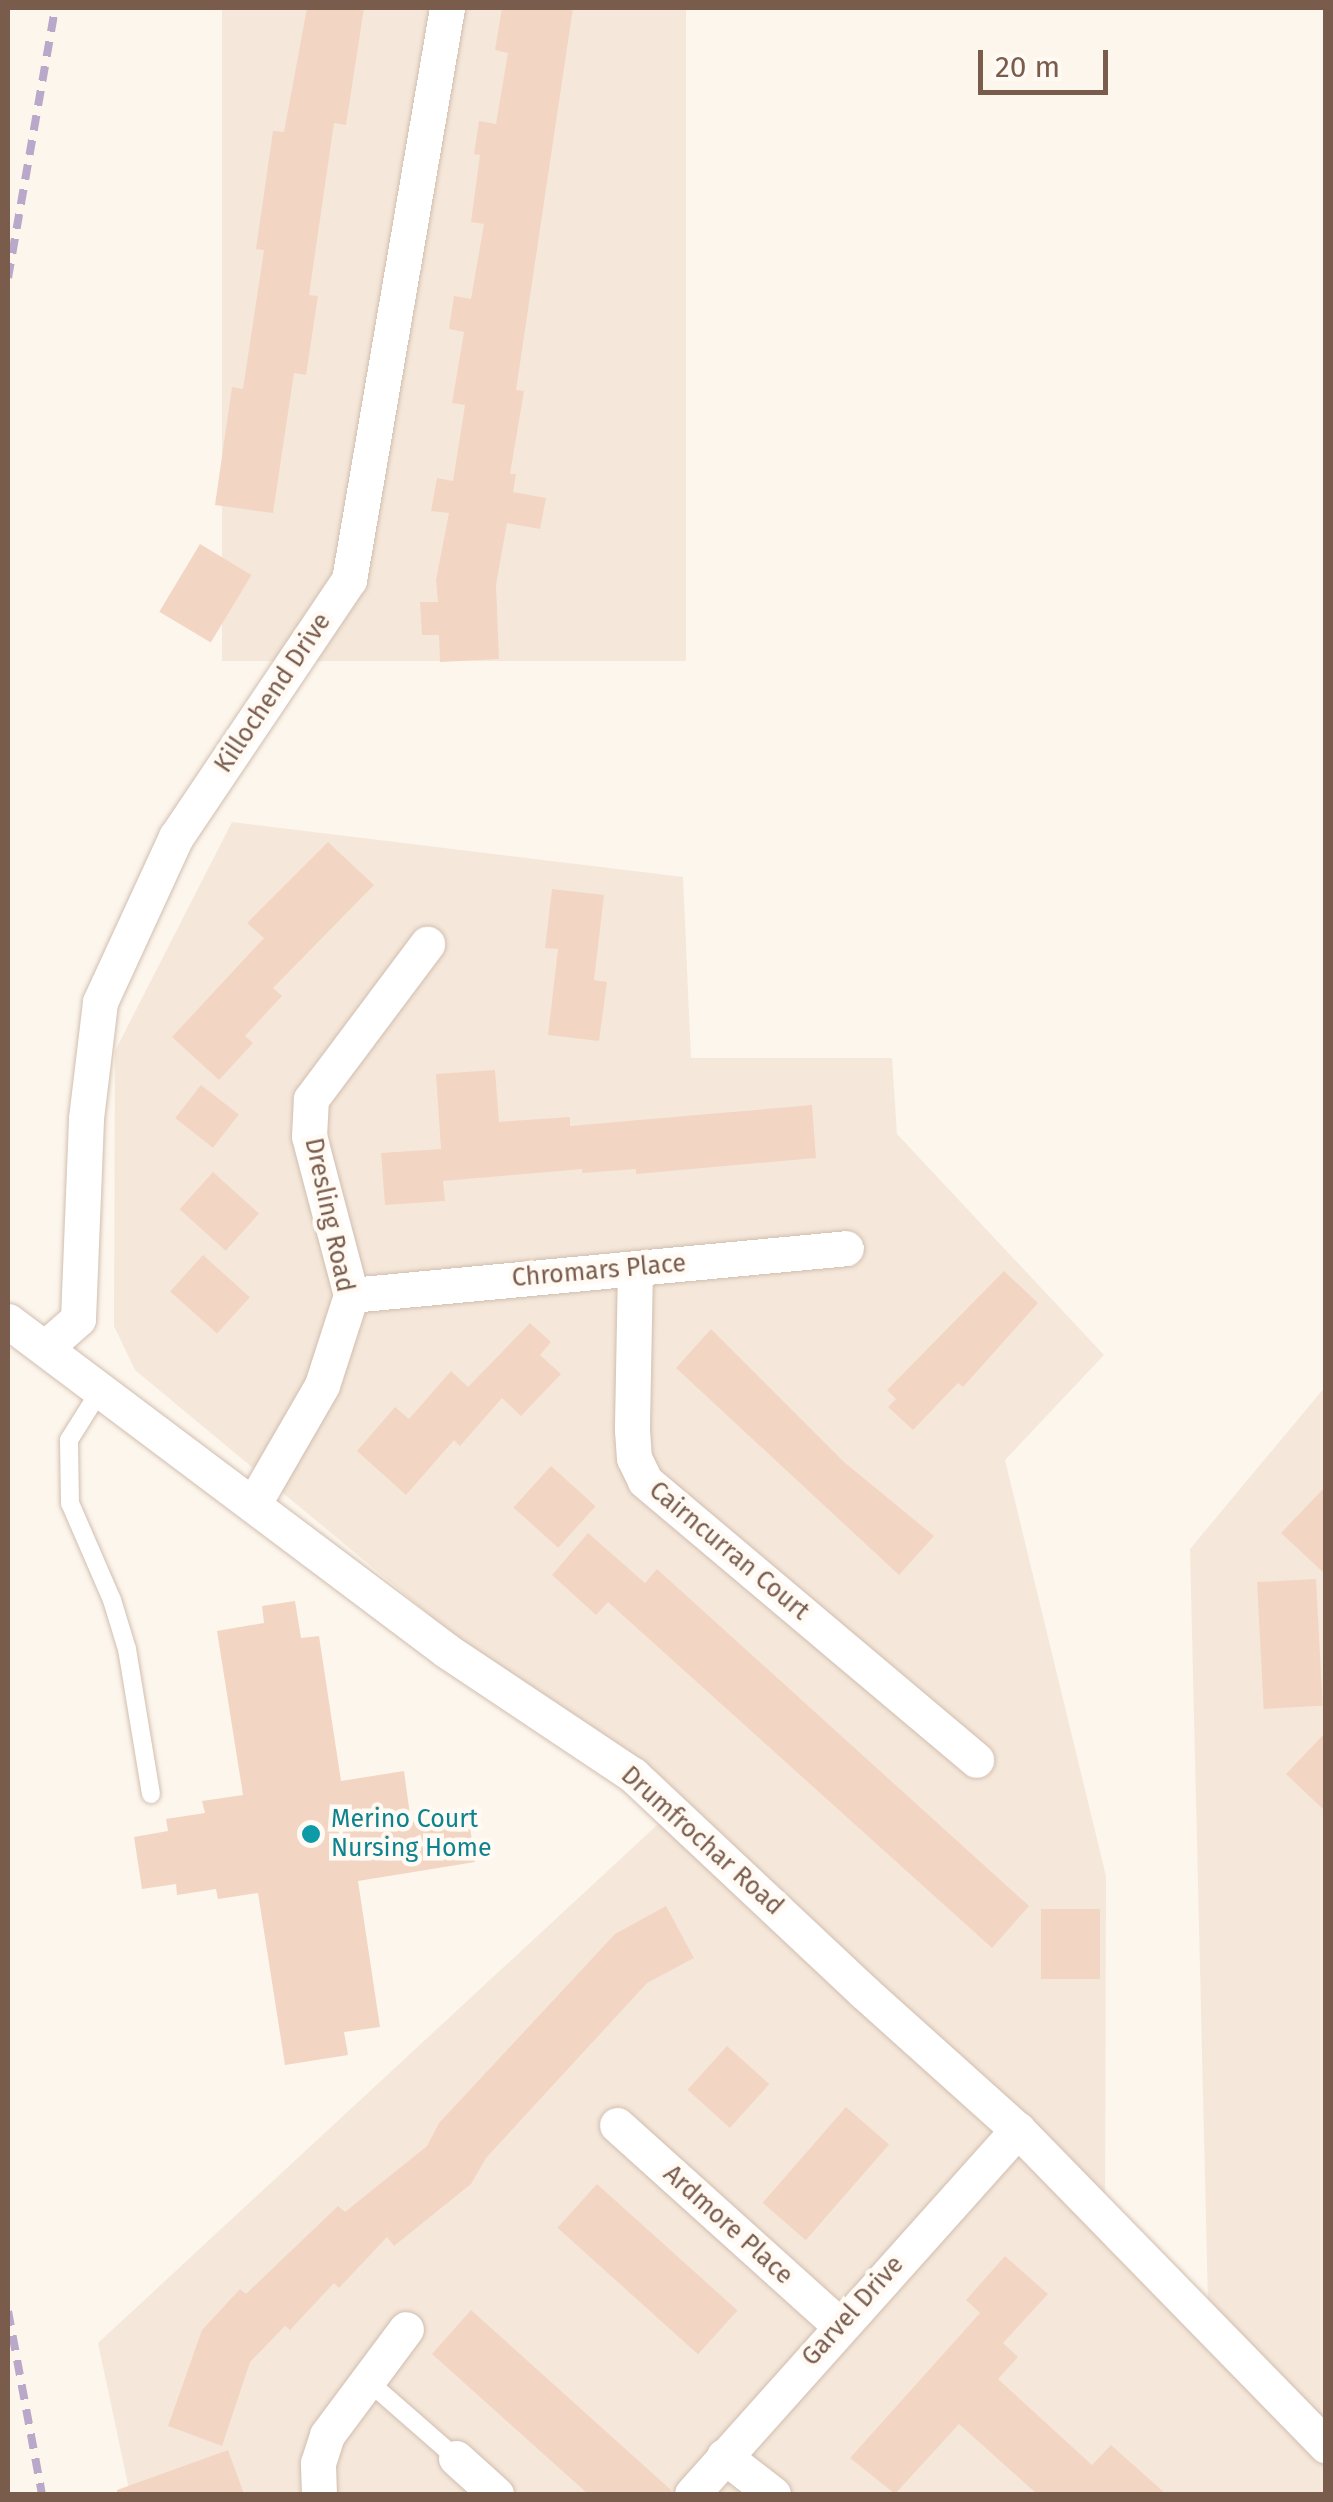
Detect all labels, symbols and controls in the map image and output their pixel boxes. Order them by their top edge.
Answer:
scale bar [983,30,1113,92]
text: 20 m [995,49,1060,85]
street label: Killochend Drive [209,608,337,778]
street label: Dresling Road [298,1135,360,1295]
street label: Chromars Place [511,1248,687,1294]
street label: Cairncurran Court [643,1475,815,1627]
street label: Drumfrochar Road [615,1760,789,1922]
place label: Merino Court Nursing Home [331,1805,492,1864]
marker: Merino Court Nursing Home [300,1823,322,1845]
street label: Ardmore Place [657,2159,799,2291]
street label: Garvel Drive [796,2250,910,2372]

